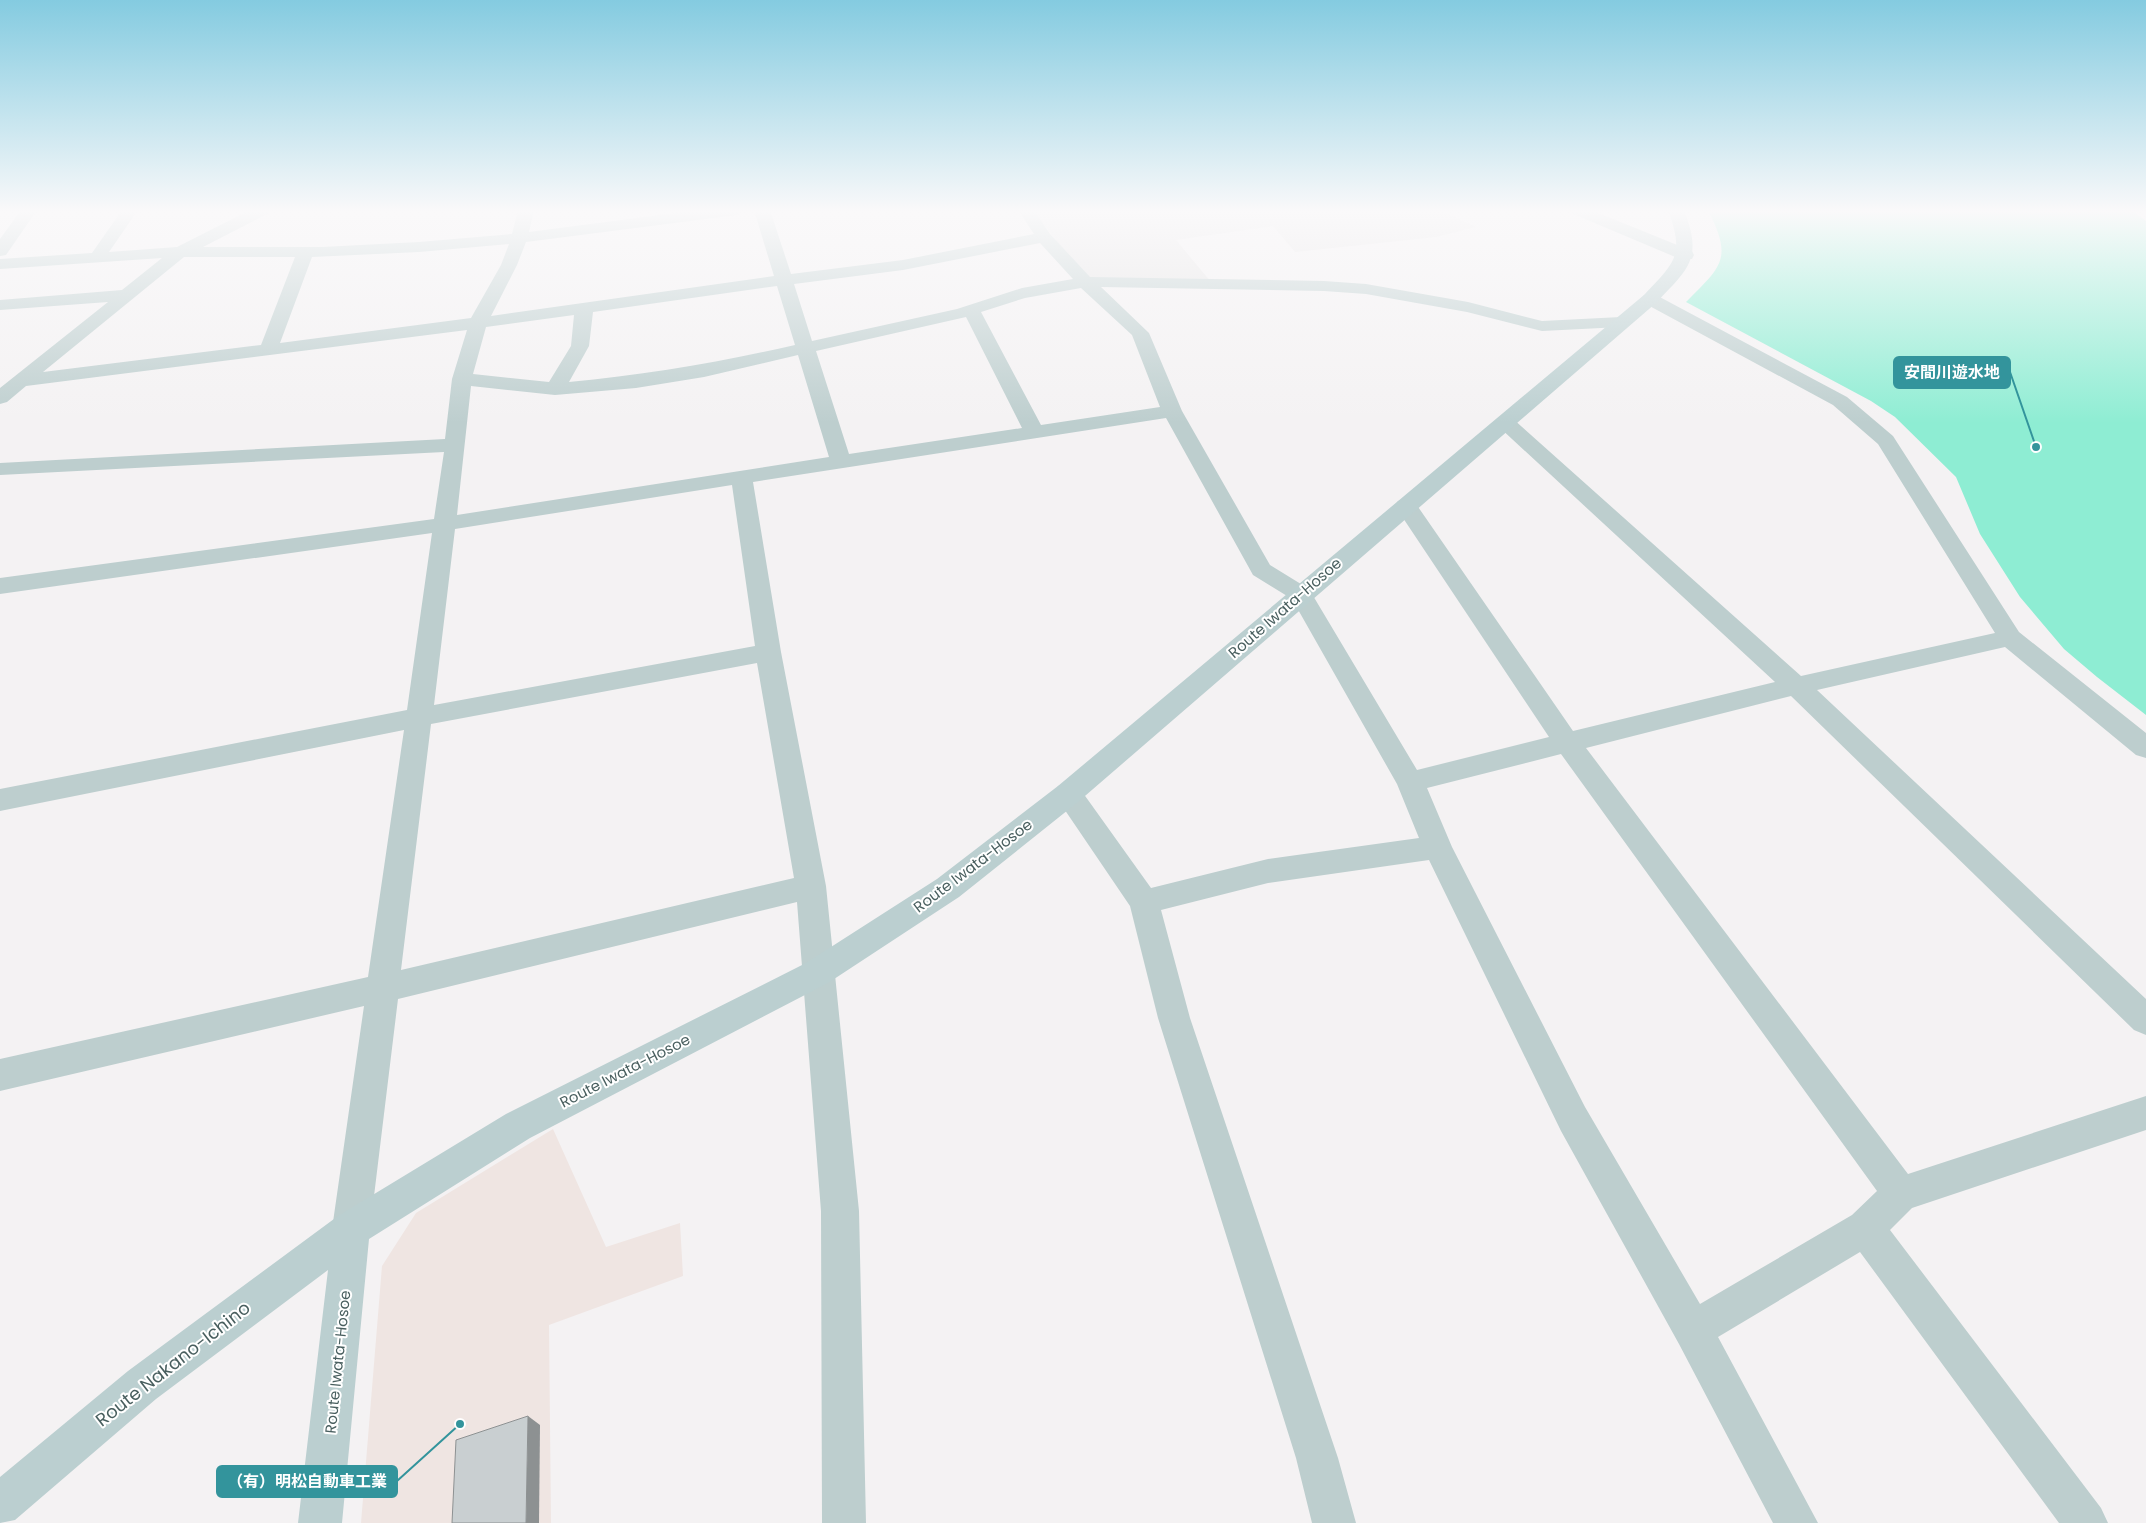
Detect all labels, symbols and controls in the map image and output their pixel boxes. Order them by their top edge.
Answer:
callout: 安間川遊水地 [1894,357,2010,388]
text: 安間川遊水地 [1904,361,2000,384]
street label: Route Iwata-Hosoe [1224,553,1346,663]
street label: Route Iwata-Hosoe [909,814,1036,917]
street label: Route Iwata-Hosoe [556,1029,694,1113]
street label: Route Iwata-Hosoe [320,1289,355,1435]
street label: Route Nakano-Ichino [90,1295,255,1432]
callout: （有）明松自動車工業 [217,1466,397,1497]
text: （有）明松自動車工業 [227,1470,387,1493]

